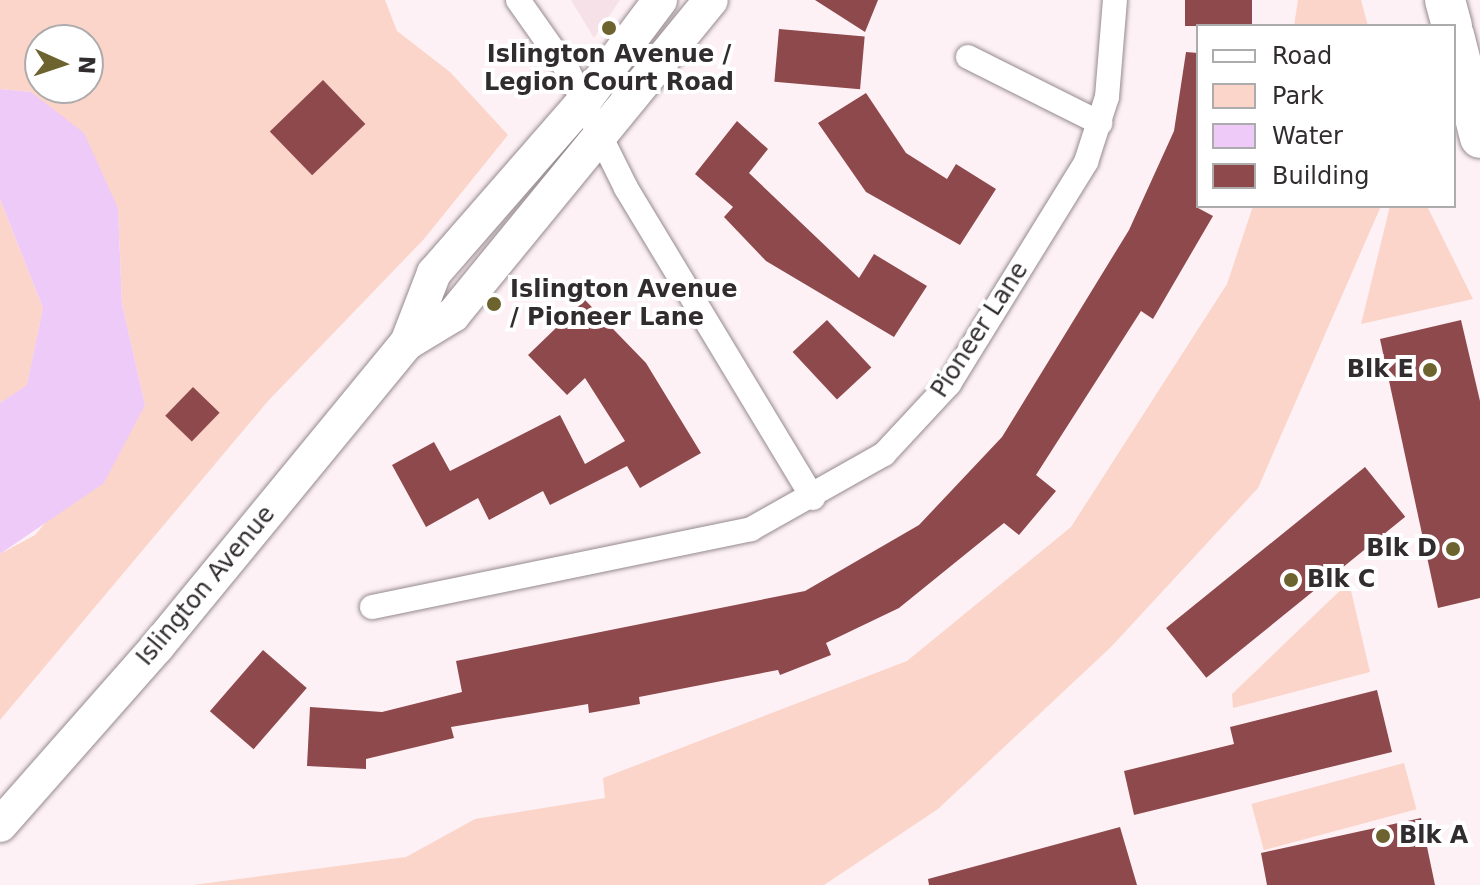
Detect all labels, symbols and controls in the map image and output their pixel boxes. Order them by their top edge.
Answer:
marker: Islington Avenue / Legion Court Road [600,19,618,37]
north arrow [24,24,104,104]
legend [1196,24,1456,208]
place label: Islington Avenue / Legion Court Road [484,41,734,97]
text: Road [1272,42,1332,70]
text: N [74,55,99,75]
text: Park [1272,82,1324,110]
text: Water [1272,122,1343,150]
text: Building [1272,162,1369,190]
street label: Pioneer Lane [926,257,1034,403]
place label: Islington Avenue / Pioneer Lane [510,276,737,332]
marker: Islington Avenue / Pioneer Lane [485,295,503,313]
place label: Blk E [1347,356,1414,384]
marker: Blk E [1421,361,1439,379]
street label: Islington Avenue [131,500,281,672]
place label: Blk D [1366,535,1437,563]
marker: Blk D [1444,540,1462,558]
place label: Blk C [1307,566,1375,594]
marker: Blk C [1282,571,1300,589]
place label: Blk A [1399,822,1468,850]
marker: Blk A [1374,827,1392,845]

